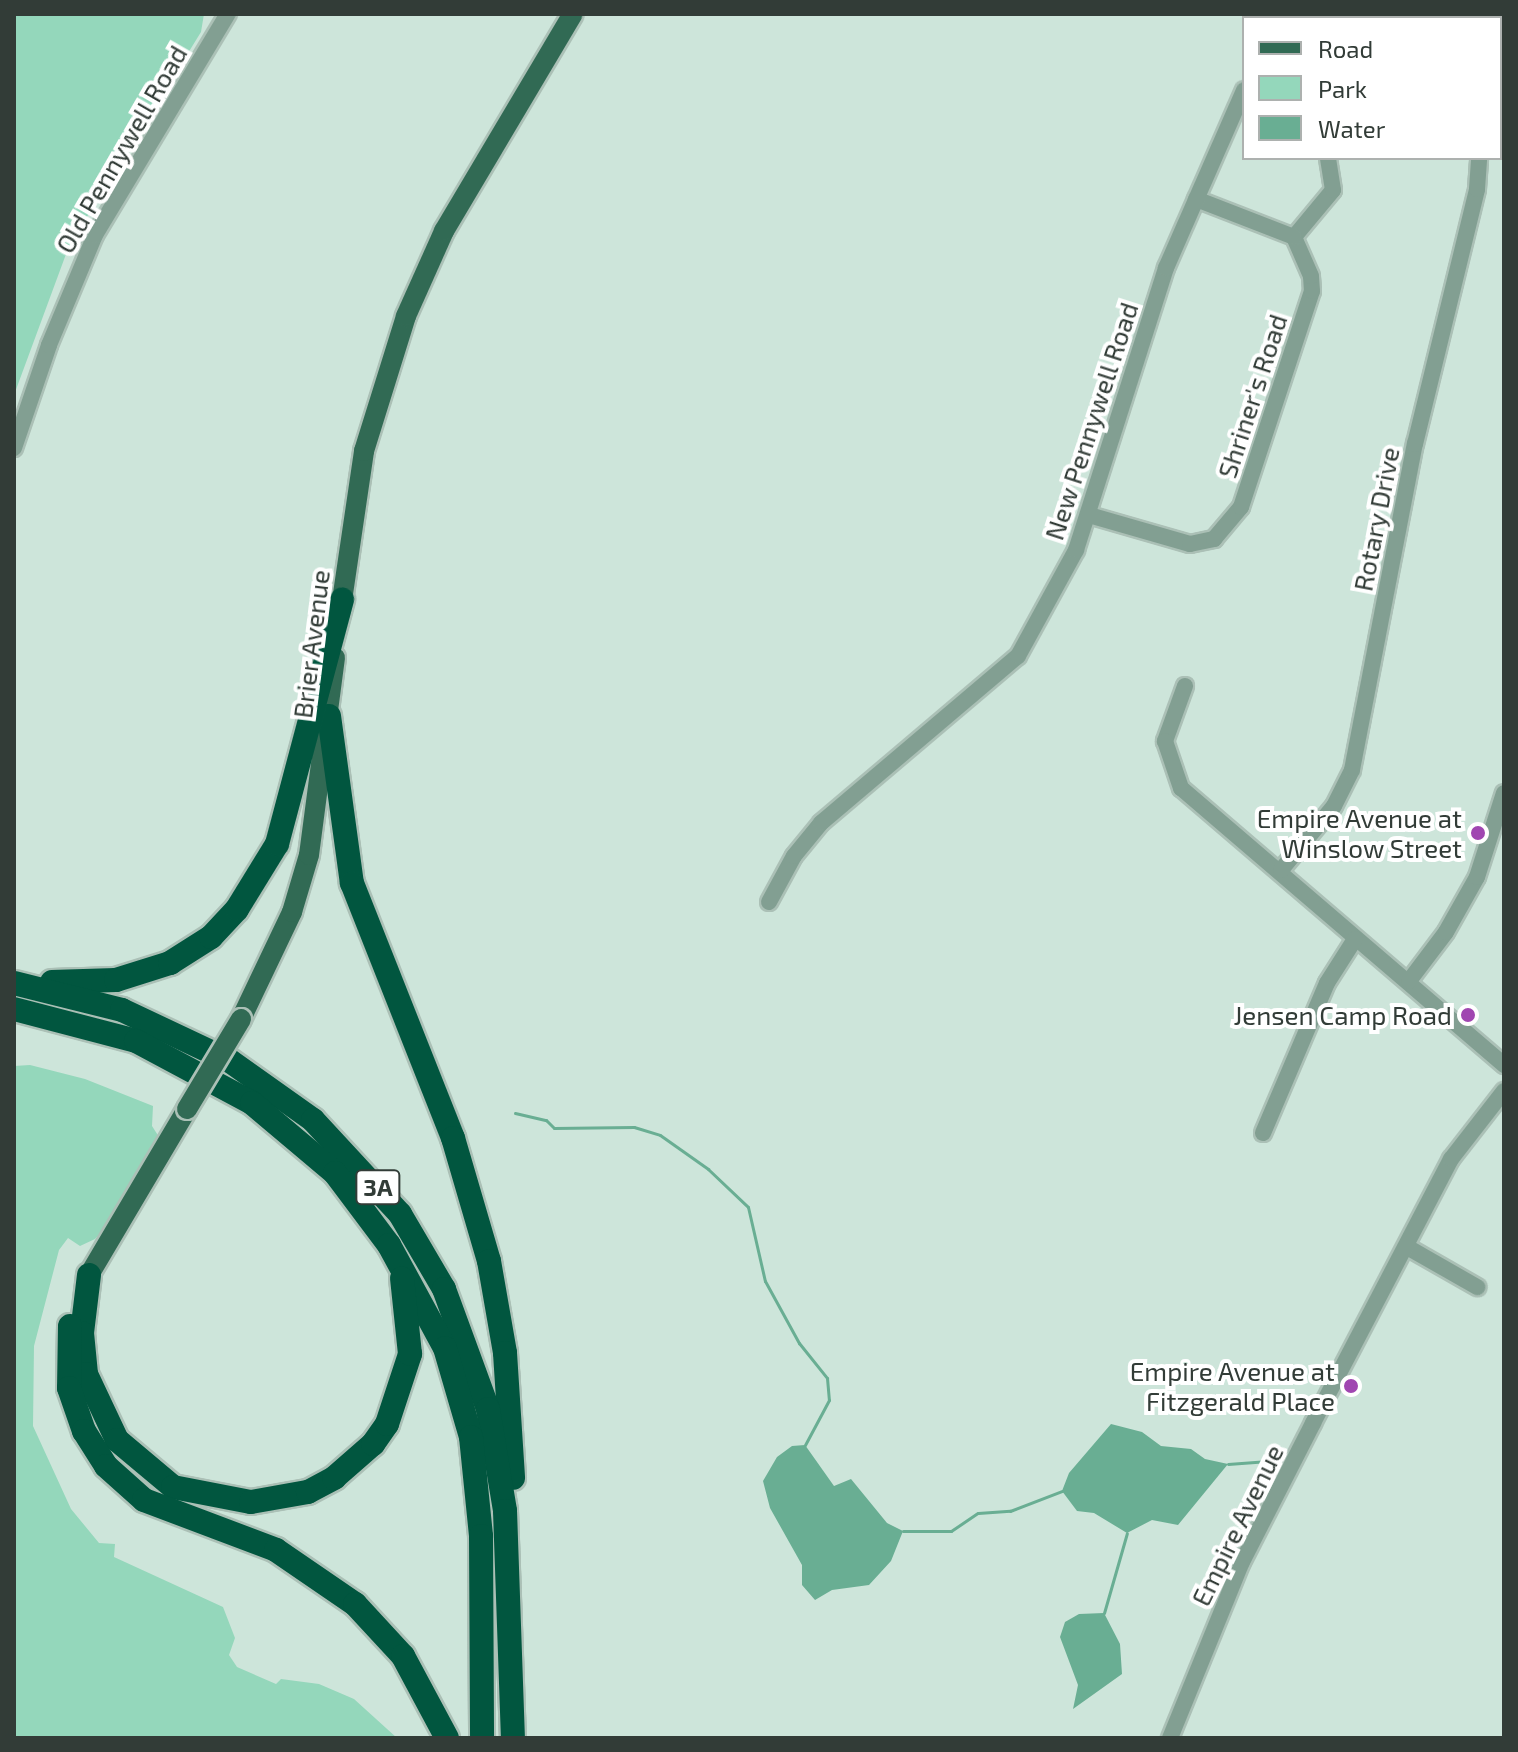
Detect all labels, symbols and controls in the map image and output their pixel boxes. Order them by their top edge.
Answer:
legend [1242,16,1502,160]
text: Road [1318,34,1373,63]
street label: Old Pennywell Road [49,39,193,259]
text: Park [1318,74,1367,103]
text: Water [1318,114,1385,143]
street label: New Pennywell Road [1038,298,1144,544]
street label: Shriner's Road [1211,310,1293,482]
street label: Rotary Drive [1347,444,1405,594]
street label: Brier Avenue [286,568,336,720]
place label: Empire Avenue at Winslow Street [1256,802,1462,864]
marker: Empire Avenue at Winslow Street [1469,824,1487,842]
place label: Jensen Camp Road [1233,999,1452,1031]
marker: Jensen Camp Road [1459,1006,1477,1024]
road number: 3A [354,1167,402,1207]
place label: Empire Avenue at Fitzgerald Place [1129,1355,1335,1416]
marker: Empire Avenue at Fitzgerald Place [1342,1377,1360,1395]
street label: Empire Avenue [1184,1439,1290,1611]

